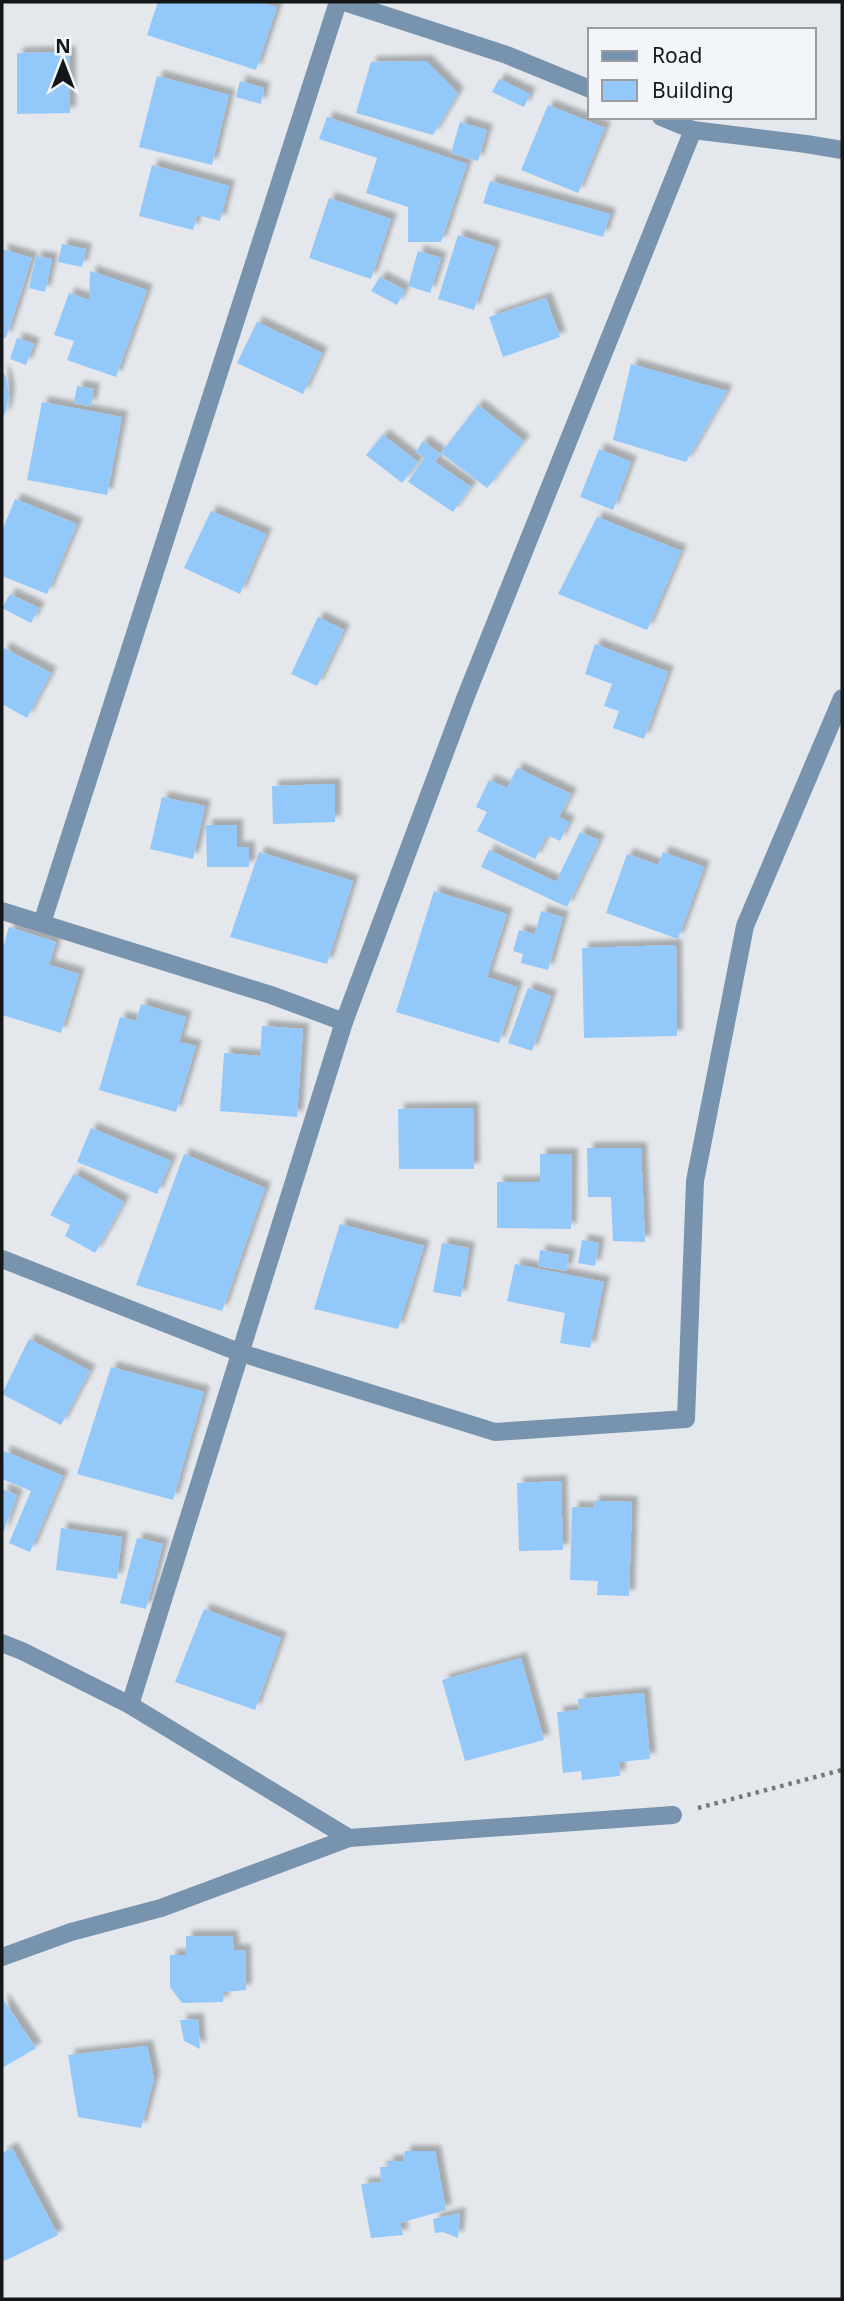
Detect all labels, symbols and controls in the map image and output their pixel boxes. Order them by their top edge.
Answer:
north arrow [28,28,98,98]
legend [588,28,816,119]
text: N [55,33,71,59]
text: Road [652,41,702,69]
text: Building [652,76,734,104]

